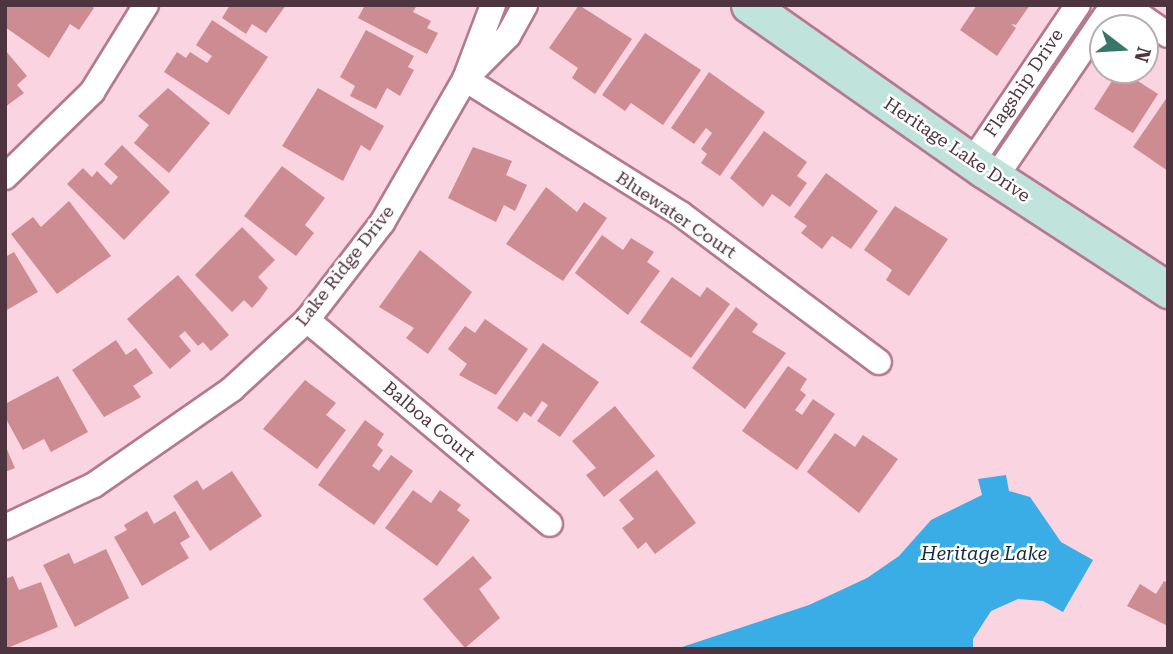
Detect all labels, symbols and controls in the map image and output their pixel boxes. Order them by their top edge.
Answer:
north arrow [1089,14,1159,84]
street label: Flagship Drive [980,25,1068,141]
text: N [1130,44,1156,65]
street label: Heritage Lake Drive [880,93,1034,207]
street label: Bluewater Court [612,167,740,263]
street label: Lake Ridge Drive [291,201,399,331]
street label: Balboa Court [378,377,480,467]
water label: Heritage Lake [921,543,1047,565]

